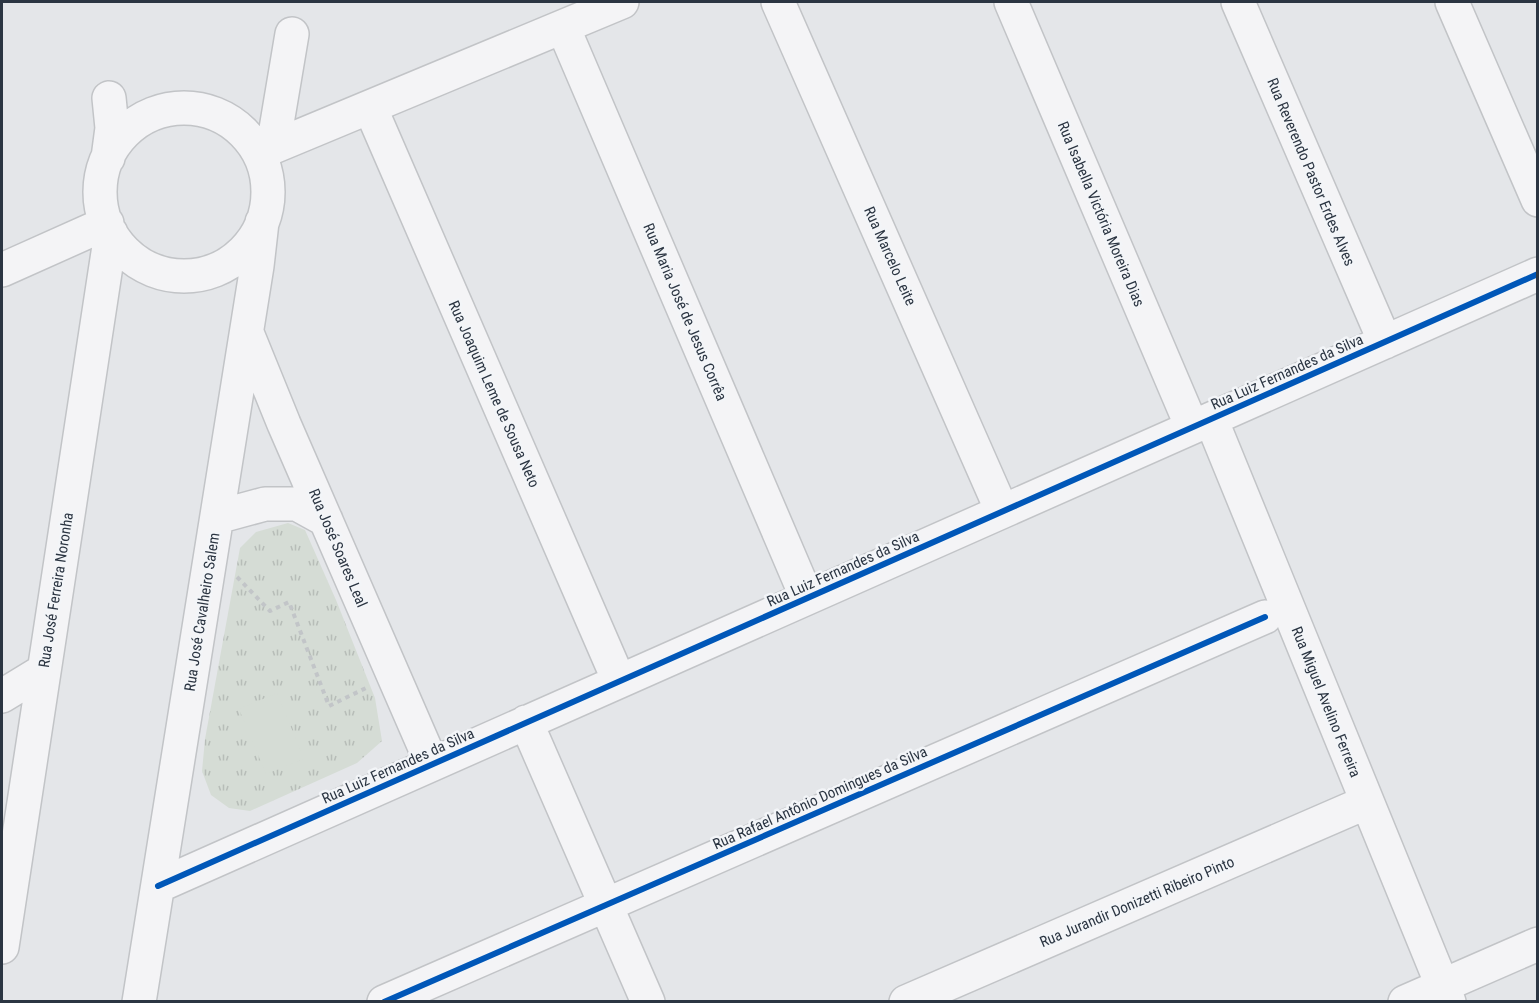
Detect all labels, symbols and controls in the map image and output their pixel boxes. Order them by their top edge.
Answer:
street label: Rua Reverendo Pastor Erdes Alves [1263,75,1359,269]
street label: Rua Isabella Victória Moreira Dias [1054,119,1148,309]
street label: Rua Marcelo Leite [860,204,920,308]
street label: Rua Maria José de Jesus Corrêa [639,221,731,403]
street label: Rua Joaquim Leme de Sousa Neto [445,298,543,490]
street label: Rua Luiz Fernandes da Silva [1208,330,1366,414]
street label: Rua José Soares Leal [305,486,371,610]
street label: Rua José Ferreira Noronha [35,511,77,669]
street label: Rua Luiz Fernandes da Silva [764,527,922,611]
street label: Rua José Cavalheiro Salem [181,531,223,693]
street label: Rua Miguel Avelino Ferreira [1288,624,1364,780]
street label: Rua Luiz Fernandes da Silva [319,724,477,808]
street label: Rua Rafael Antônio Domingues da Silva [710,742,930,854]
street label: Rua Jurandir Donizetti Ribeiro Pinto [1037,853,1237,951]

